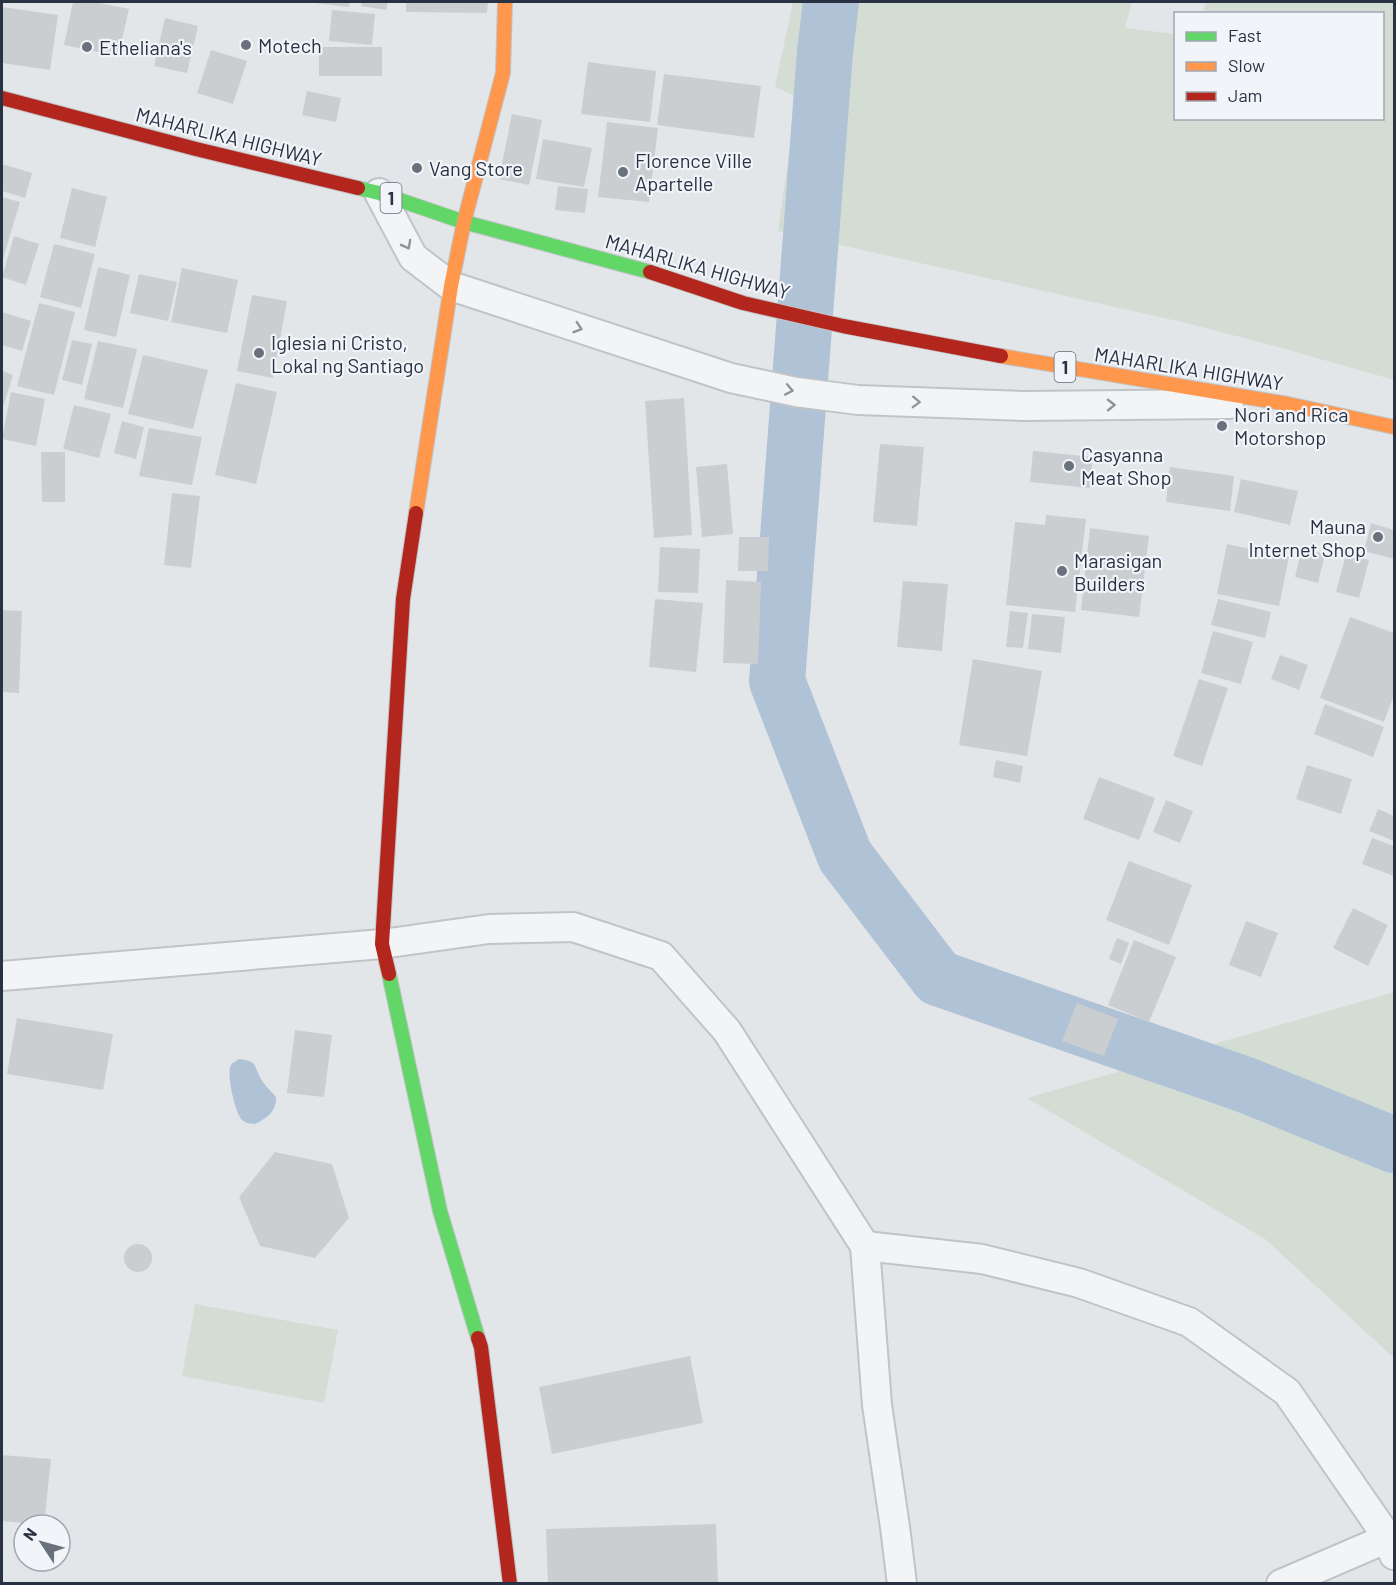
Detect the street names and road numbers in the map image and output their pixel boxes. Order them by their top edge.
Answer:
street label: MAHARLIKA HIGHWAY [134,101,324,171]
road number: 1 [380,183,402,213]
street label: MAHARLIKA HIGHWAY [603,228,793,304]
street label: MAHARLIKA HIGHWAY [1093,341,1285,395]
road number: 1 [1054,352,1076,382]

